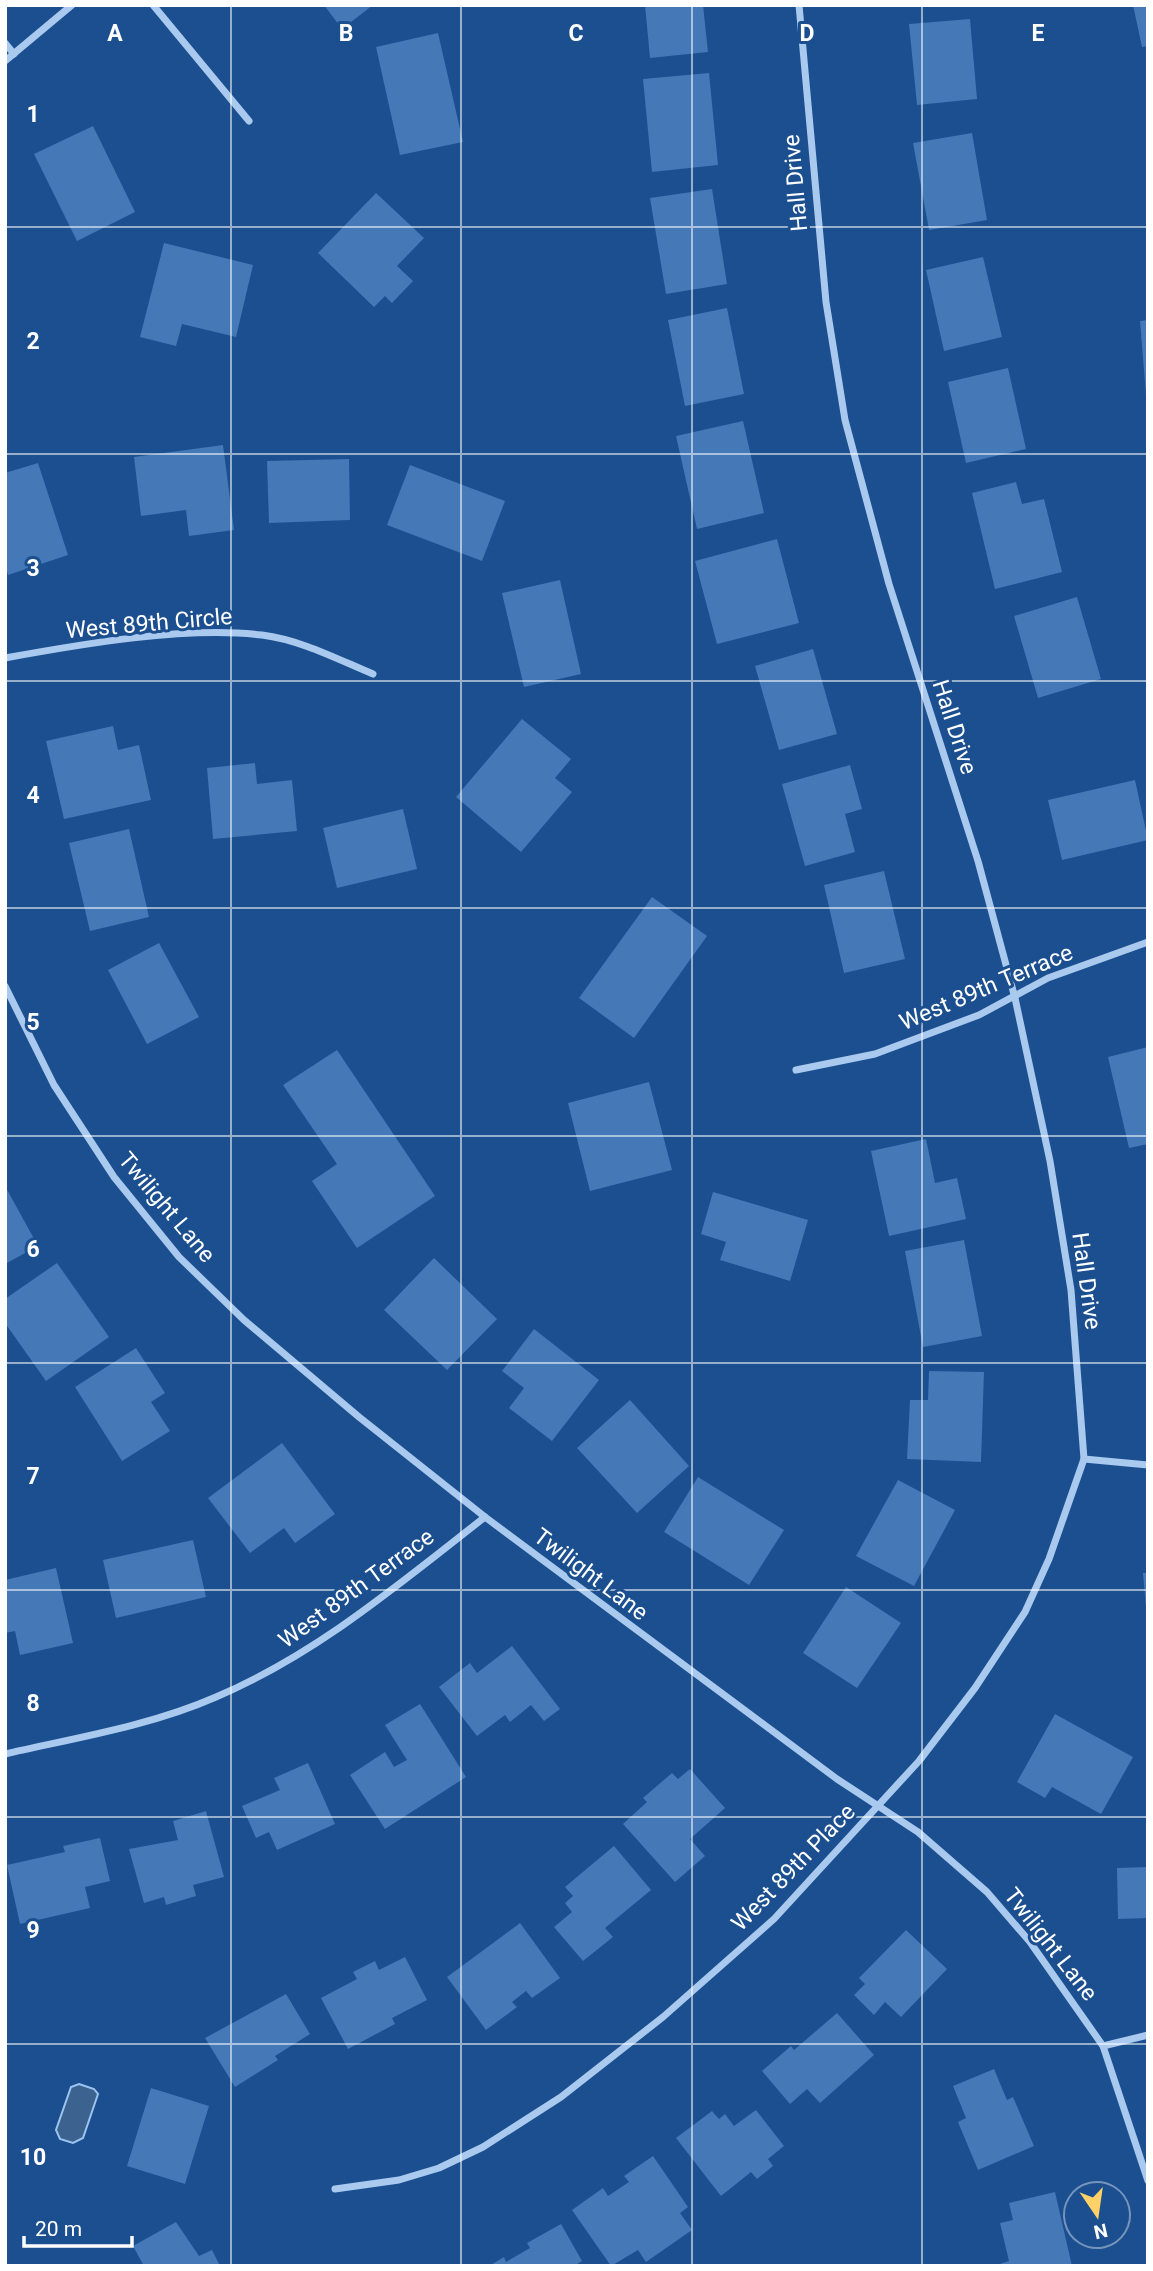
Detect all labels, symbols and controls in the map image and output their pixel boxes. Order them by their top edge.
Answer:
text: A [107,20,123,47]
text: B [339,20,353,47]
text: C [568,20,584,47]
text: D [800,20,814,47]
text: E [1032,20,1045,47]
text: 1 [26,101,40,128]
street label: Hall Drive [778,133,813,233]
text: 2 [26,328,40,355]
text: 3 [26,555,40,582]
street label: West 89th Circle [65,603,233,644]
street label: Hall Drive [927,677,982,778]
text: 4 [26,782,40,809]
street label: West 89th Terrace [896,939,1077,1036]
text: 5 [26,1009,40,1036]
street label: Twilight Lane [113,1147,221,1268]
street label: Hall Drive [1066,1231,1107,1331]
text: 6 [26,1236,40,1263]
text: 7 [26,1463,40,1490]
street label: West 89th Terrace [273,1523,439,1654]
street label: Twilight Lane [528,1523,653,1626]
text: 8 [26,1690,40,1717]
street label: West 89th Place [726,1798,861,1936]
street label: Twilight Lane [998,1883,1103,2006]
text: 9 [26,1917,40,1944]
text: 10 [20,2144,46,2171]
north arrow [1062,2180,1132,2250]
scale bar [24,2204,133,2248]
text: 20 m [35,2217,82,2241]
text: N [1092,2218,1110,2244]

